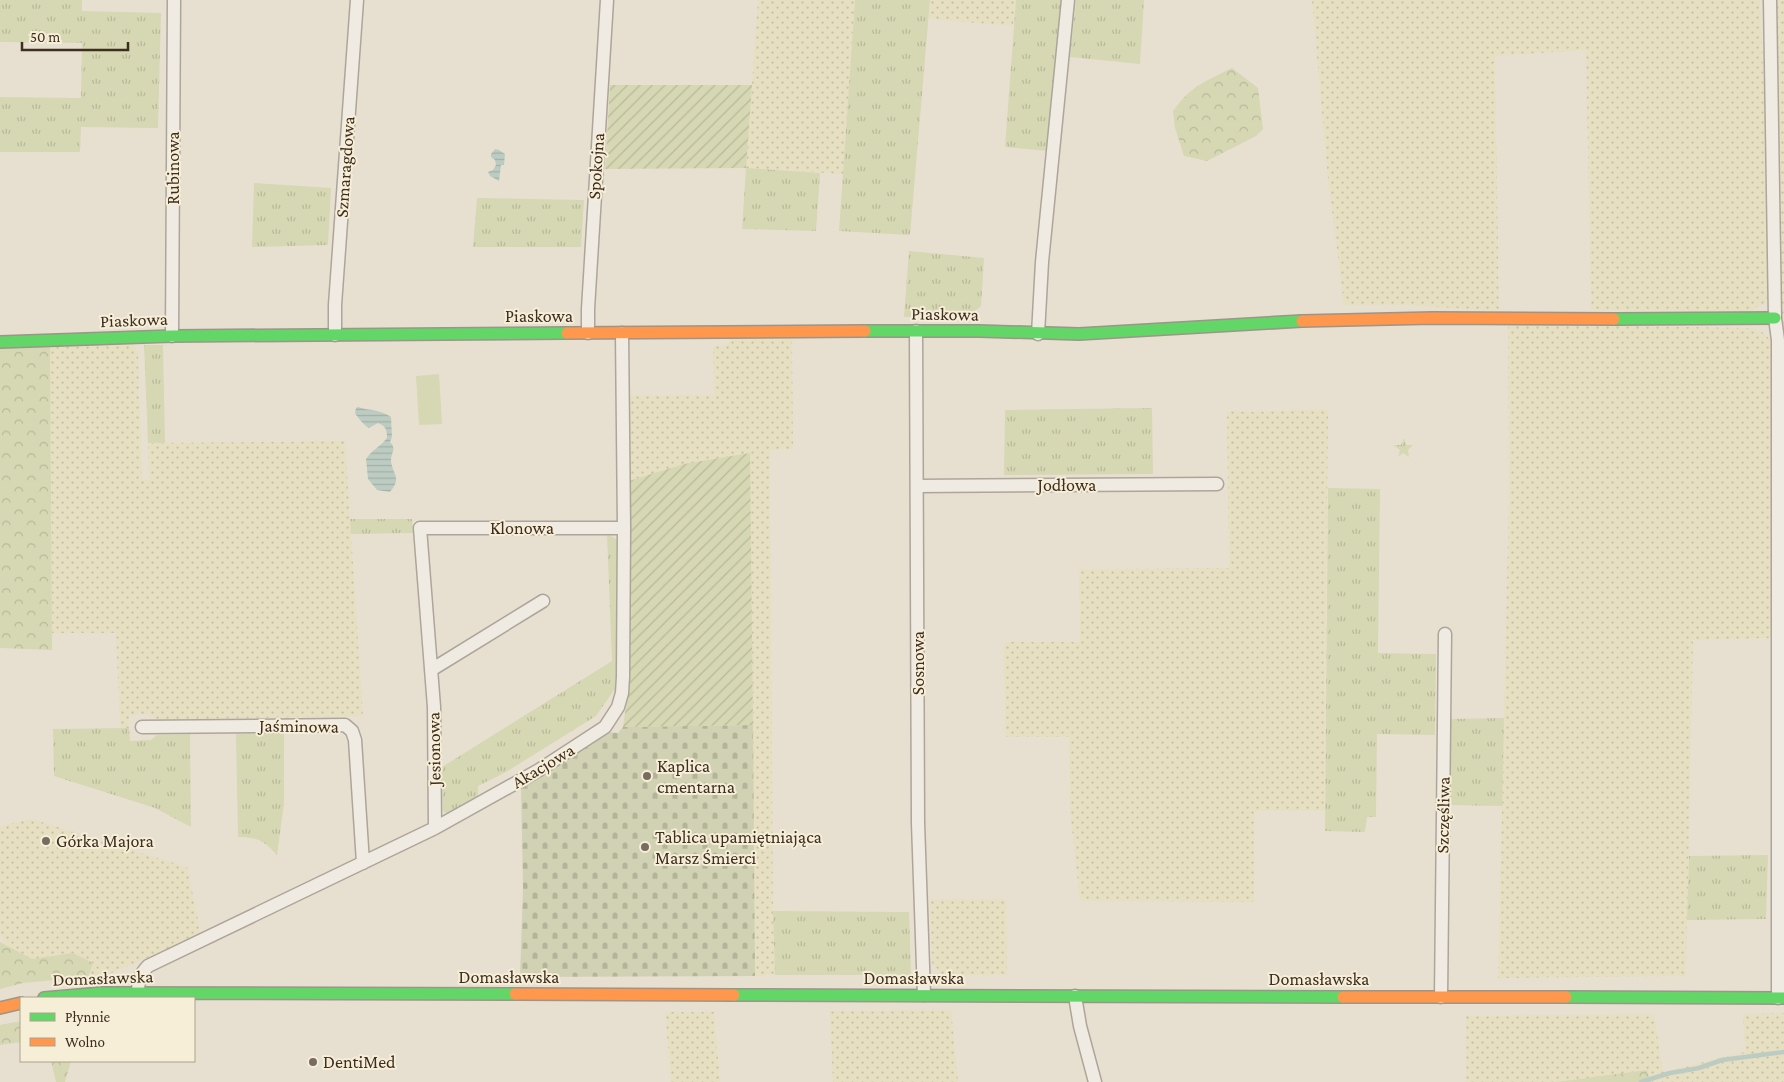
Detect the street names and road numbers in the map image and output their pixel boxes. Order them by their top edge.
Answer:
street label: Szmaragdowa [331,116,359,218]
street label: Rubinowa [163,131,183,205]
street label: Spokojna [584,132,609,200]
street label: Piaskowa [911,303,979,325]
street label: Piaskowa [505,306,573,326]
street label: Piaskowa [100,309,168,331]
street label: Jodłowa [1036,475,1096,495]
street label: Klonowa [490,518,554,538]
street label: Sosnowa [908,631,928,695]
street label: Jesionowa [423,712,445,788]
street label: Jaśminowa [257,715,339,737]
street label: Akacjowa [508,740,578,793]
street label: Szczęśliwa [1432,776,1454,854]
street label: Domasławska [52,966,154,990]
street label: Domasławska [459,967,559,987]
street label: Domasławska [864,968,964,988]
street label: Domasławska [1269,969,1369,989]

